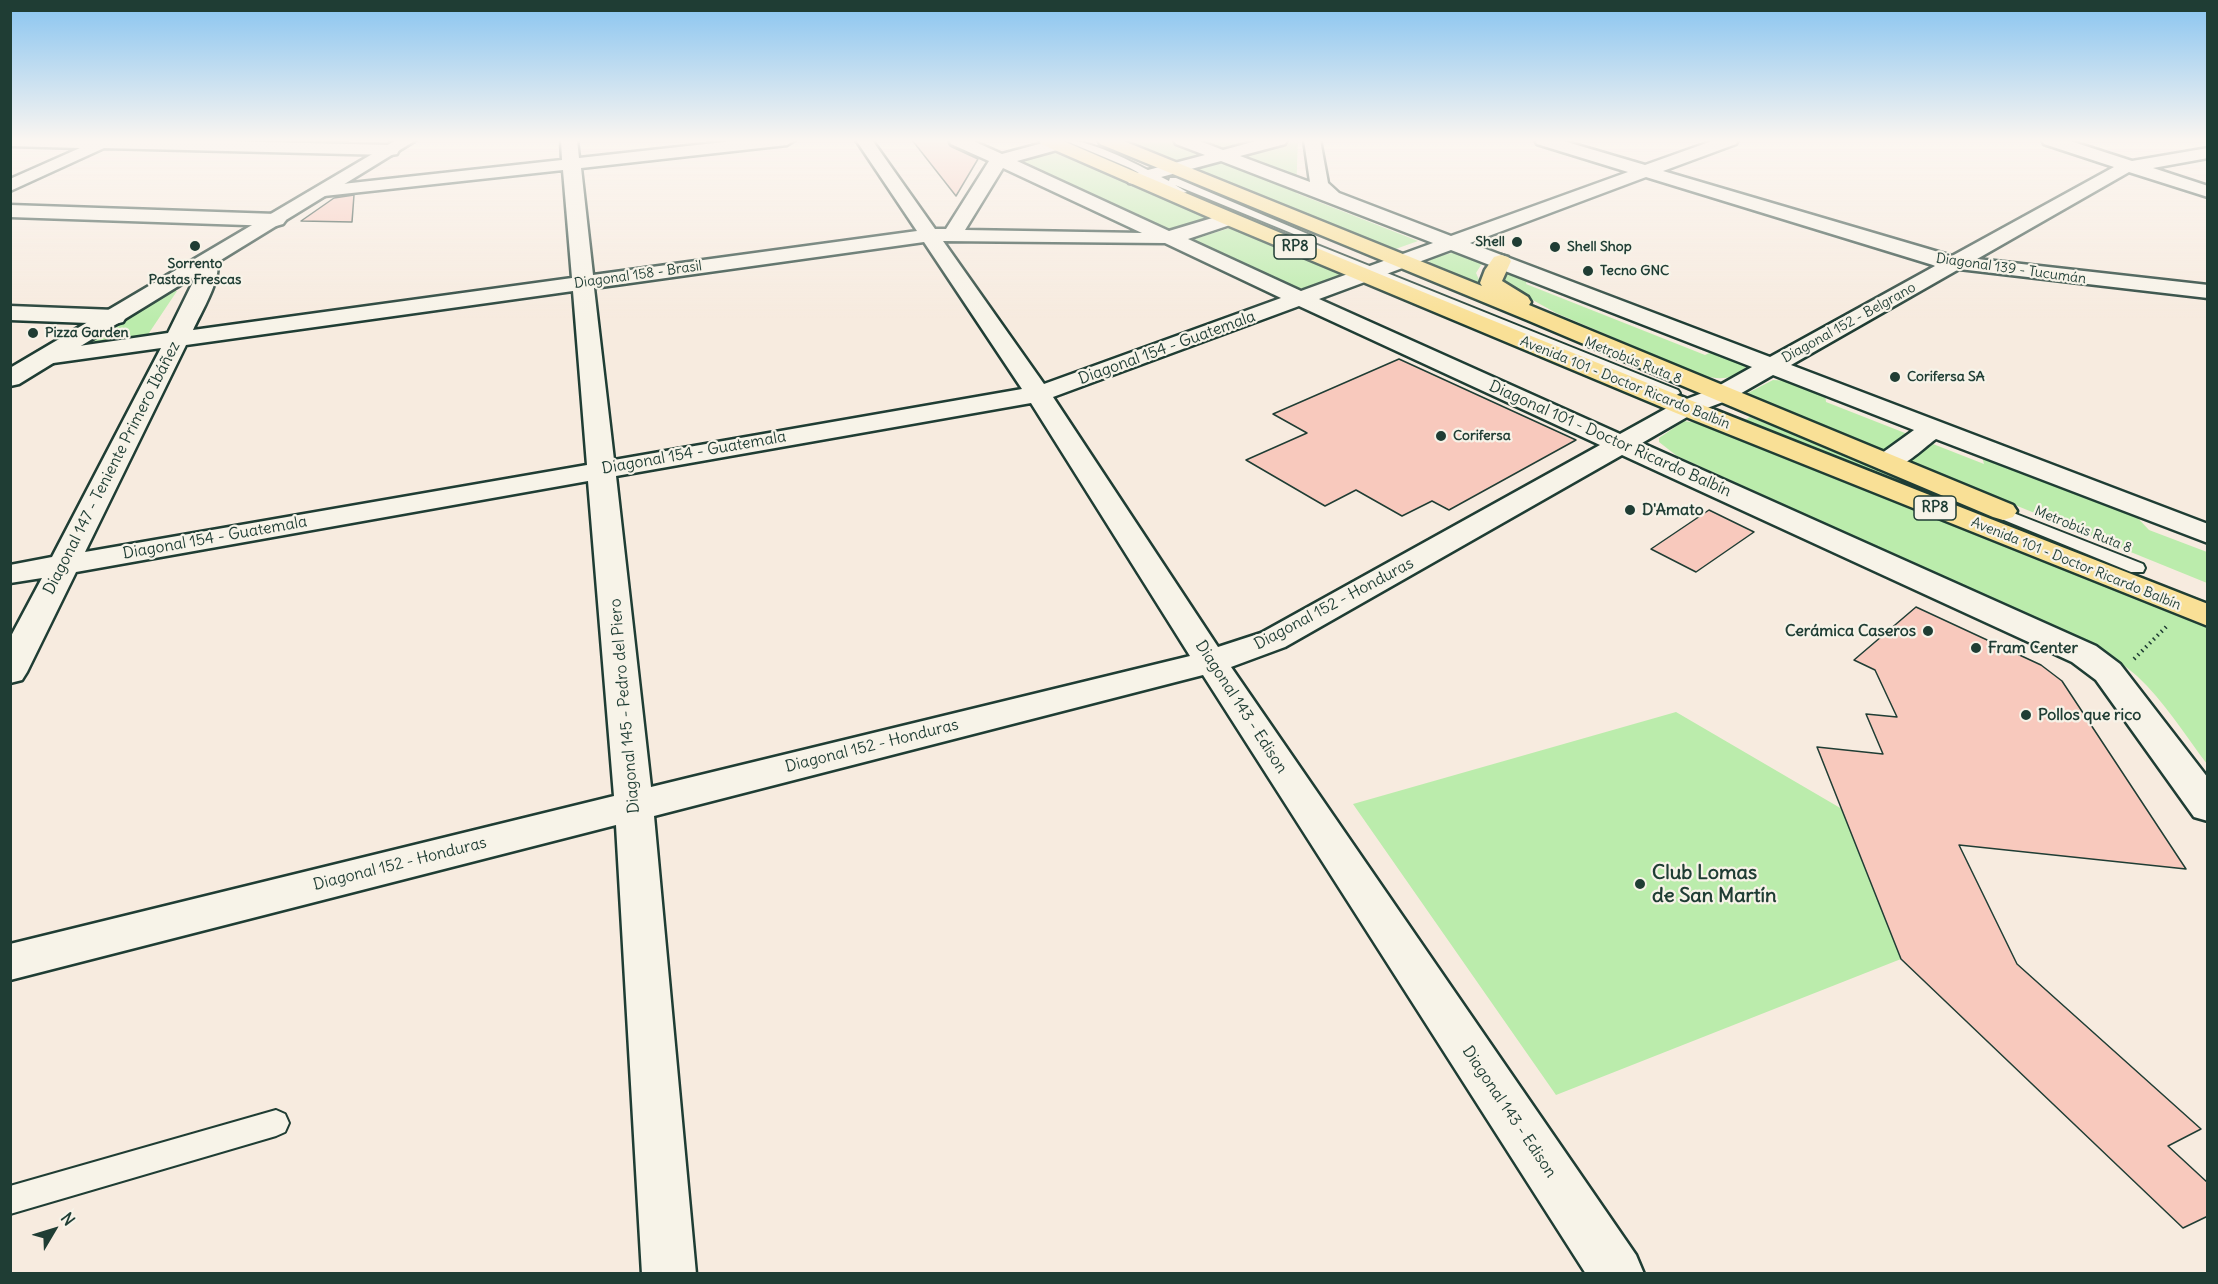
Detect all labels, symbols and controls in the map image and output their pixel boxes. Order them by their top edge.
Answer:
place label: Shell [1475,234,1505,250]
road number: RP8 [1274,235,1316,259]
marker: Shell [1510,235,1524,249]
marker: Sorrento Pastas Frescas [188,239,202,253]
place label: Shell Shop [1567,239,1632,255]
marker: Shell Shop [1548,240,1562,254]
street label: Diagonal 139 - Tucumán [1935,250,2087,288]
place label: Sorrento Pastas Frescas [149,256,241,288]
street label: Diagonal 158 - Brasil [573,258,703,292]
place label: Tecno GNC [1600,263,1669,279]
marker: Tecno GNC [1581,264,1595,278]
street label: Diagonal 152 - Belgrano [1779,279,1919,367]
street label: Diagonal 154 - Guatemala [1076,307,1258,389]
place label: Pizza Garden [45,325,129,341]
marker: Pizza Garden [26,326,40,340]
street label: Avenida 101 - Doctor Ricardo Balbín [1518,333,1732,433]
street label: Metrobús Ruta 8 [1582,334,1684,388]
street label: Diagonal 147 - Teniente Primero Ibáñez [40,338,184,598]
place label: Corifersa SA [1907,369,1985,385]
marker: Corifersa SA [1888,370,1902,384]
street label: Diagonal 101 - Doctor Ricardo Balbín [1486,377,1734,501]
street label: Diagonal 154 - Guatemala [600,427,788,479]
place label: Corifersa [1453,428,1511,444]
marker: Corifersa [1434,429,1448,443]
road number: RP8 [1914,496,1956,520]
place label: D'Amato [1642,500,1704,520]
marker: D'Amato [1623,503,1637,517]
street label: Metrobús Ruta 8 [2032,503,2134,557]
street label: Diagonal 154 - Guatemala [121,512,309,564]
street label: Avenida 101 - Doctor Ricardo Balbín [1969,514,2183,614]
street label: Diagonal 152 - Honduras [1251,554,1417,654]
street label: Diagonal 145 - Pedro del Piero [606,598,644,814]
place label: Cerámica Caseros [1785,621,1916,641]
marker: Cerámica Caseros [1921,624,1935,638]
street label: Diagonal 143 - Edison [1191,637,1291,777]
place label: Fram Center [1988,638,2078,658]
marker: Fram Center [1969,641,1983,655]
place label: Pollos que rico [2038,705,2141,725]
marker: Pollos que rico [2019,708,2033,722]
street label: Diagonal 152 - Honduras [783,715,961,777]
street label: Diagonal 152 - Honduras [311,833,489,895]
place label: Club Lomas de San Martín [1652,861,1777,908]
marker: Club Lomas de San Martín [1633,877,1647,891]
street label: Diagonal 143 - Edison [1458,1043,1560,1181]
north arrow [24,1200,84,1260]
text: N [57,1208,79,1229]

